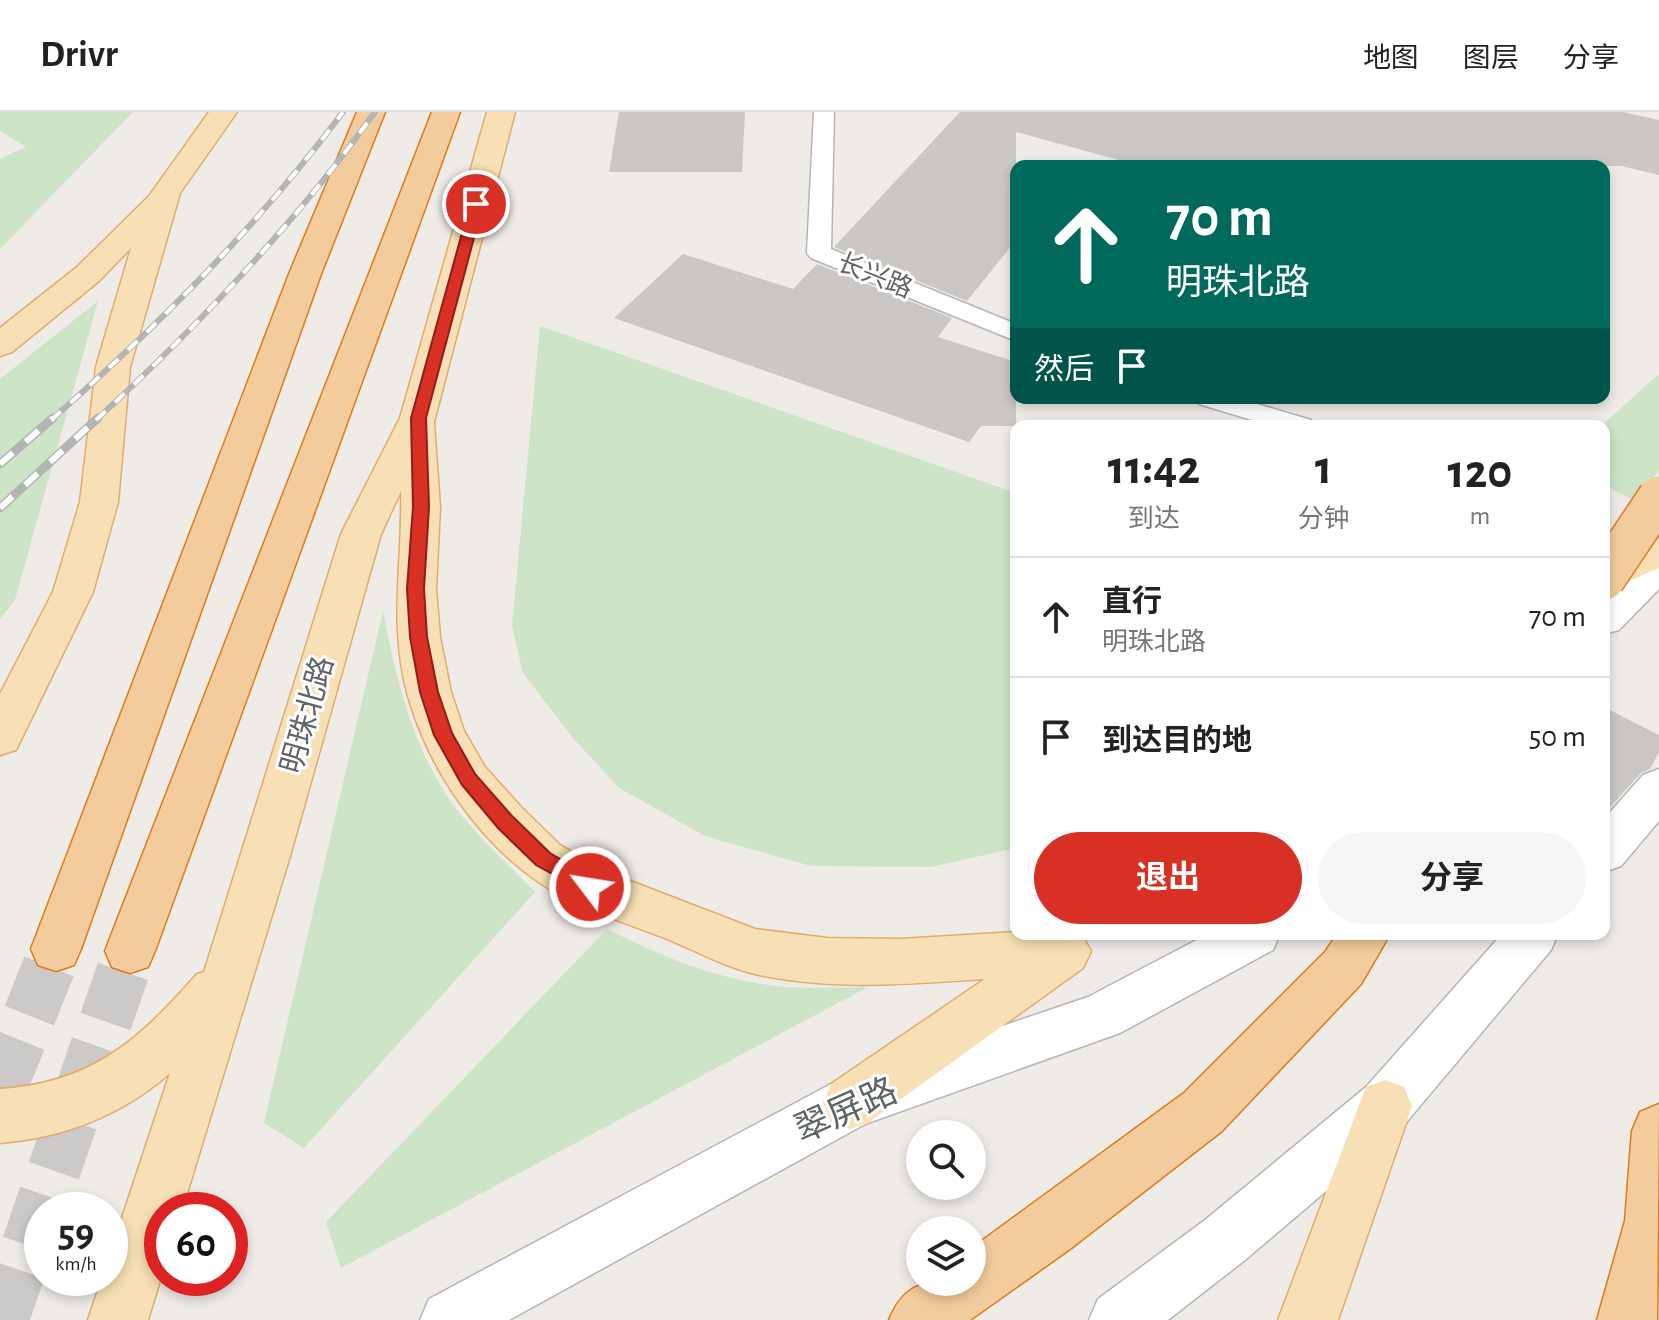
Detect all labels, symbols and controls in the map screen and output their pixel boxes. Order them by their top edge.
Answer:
text: Drivr [40,36,118,74]
text: 地图 [1363,45,1419,73]
text: 图层 [1463,45,1519,73]
text: 分享 [1563,45,1619,73]
pin [442,170,510,238]
icon: arrive [454,182,498,226]
text: 70 m [1166,190,1273,246]
icon: ahead [1034,192,1138,296]
street label: 长兴路 [834,248,916,303]
text: 明珠北路 [1166,265,1310,301]
icon: arrive [1110,344,1154,388]
text: 然后 [1034,355,1094,385]
text: 11:42 [1108,445,1200,493]
text: 1 [1315,445,1332,493]
text: 120 [1447,449,1512,497]
text: m [1469,503,1490,529]
text: 到达 [1128,506,1180,532]
text: 分钟 [1298,506,1350,532]
text: 直行 [1102,587,1162,617]
icon: ahead [1034,595,1078,639]
text: 70 m [1529,602,1586,632]
text: 明珠北路 [1102,629,1206,655]
street label: 明珠北路 [275,653,339,777]
icon: arrive [1034,715,1078,759]
text: 50 m [1529,722,1586,752]
text: 到达目的地 [1102,726,1252,756]
button: 退出 [1034,832,1302,924]
button: 分享 [1318,832,1586,924]
position arrow [548,845,632,929]
street label: 翠屏路 [789,1071,903,1149]
map controls [906,1120,986,1296]
button: search [906,1120,986,1200]
speed limit sign: 60 [144,1192,248,1296]
text: 59 [58,1214,94,1254]
button: layers [906,1216,986,1296]
text: km/h [55,1254,97,1274]

